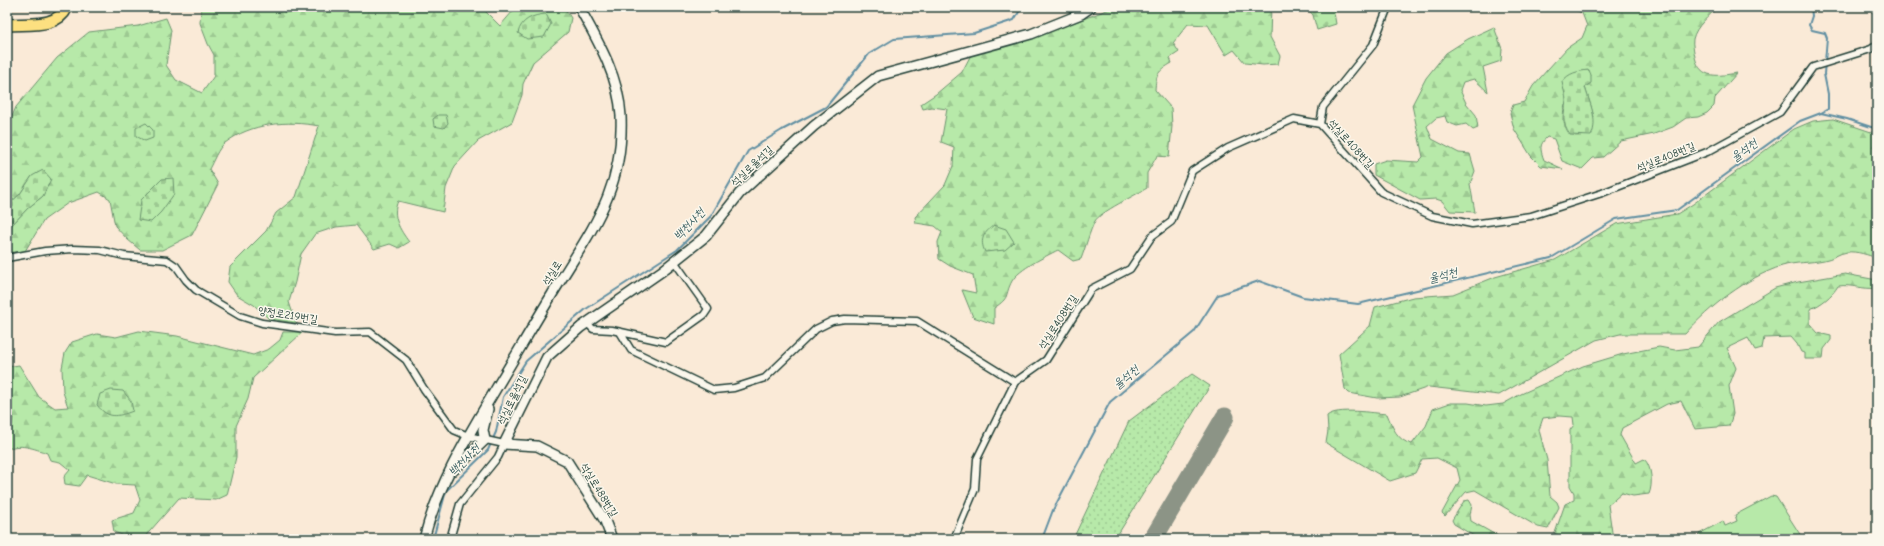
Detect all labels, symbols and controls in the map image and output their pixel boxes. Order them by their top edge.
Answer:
street label: 석실로408번길 [1325,117,1377,171]
water label: 율석천 [1728,135,1761,164]
street label: 석실로408번길 [1635,139,1697,175]
street label: 석실로율석길 [728,143,776,189]
water label: 백천사천 [671,204,708,243]
street label: 석실로 [539,258,565,288]
water label: 율석천 [1427,265,1460,285]
street label: 석실로408번길 [1036,292,1080,352]
street label: 양정로219번길 [257,304,319,326]
water label: 율석천 [1110,361,1143,392]
street label: 석실로율석길 [495,373,530,427]
water label: 백천사천 [445,440,484,479]
street label: 석실로488번길 [578,461,620,520]

